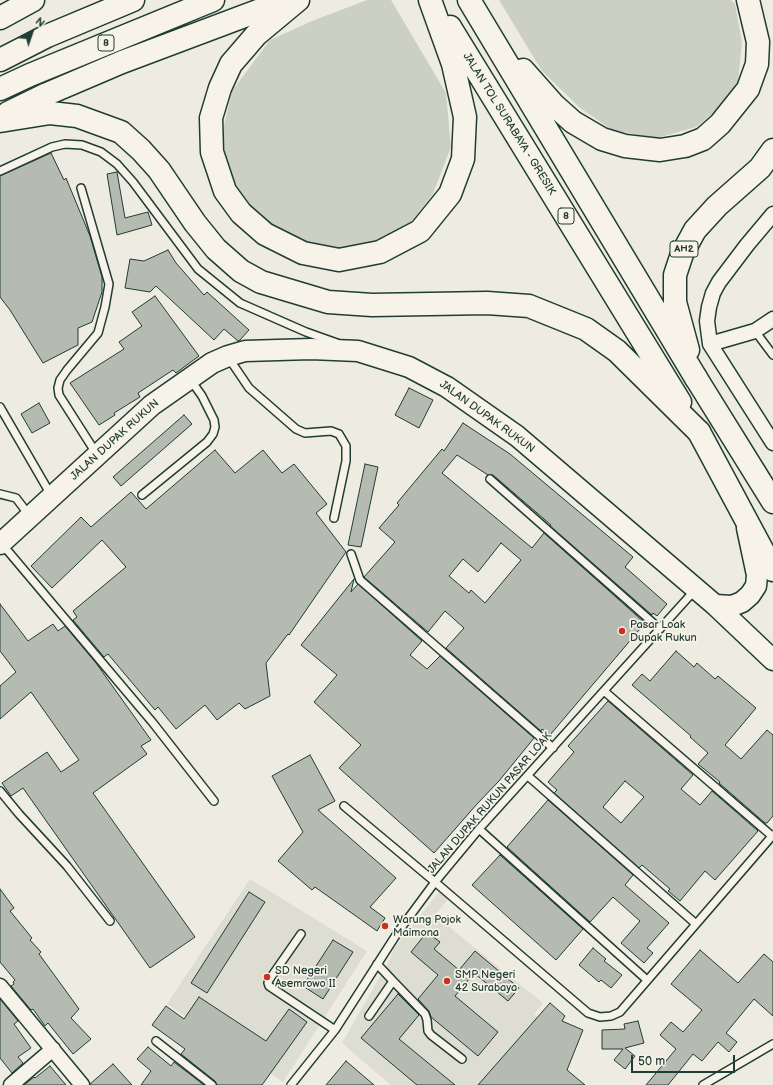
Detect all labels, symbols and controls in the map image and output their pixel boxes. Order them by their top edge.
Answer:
north arrow [12,12,52,52]
text: N [33,15,47,30]
road number: 8 [98,35,114,51]
street label: JALAN TOL SURABAYA - GRESIK [460,51,558,197]
road number: 8 [558,208,574,224]
road number: AH2 [670,241,698,257]
street label: JALAN DUPAK RUKUN [437,378,537,456]
street label: JALAN DUPAK RUKUN [68,397,162,483]
place label: Pasar Loak Dupak Rukun [630,618,697,644]
marker: Pasar Loak Dupak Rukun [617,626,627,636]
street label: JALAN DUPAK RUKUN PASAR LOAK [425,730,555,876]
place label: Warung Pojok Maimona [393,913,461,939]
marker: Warung Pojok Maimona [380,921,390,931]
place label: SD Negeri Asemrowo II [275,964,336,990]
place label: SMP Negeri 42 Surabaya [455,968,517,994]
marker: SD Negeri Asemrowo II [262,972,272,982]
marker: SMP Negeri 42 Surabaya [442,976,452,986]
scale bar [633,1047,737,1073]
text: 50 m [638,1054,665,1069]

